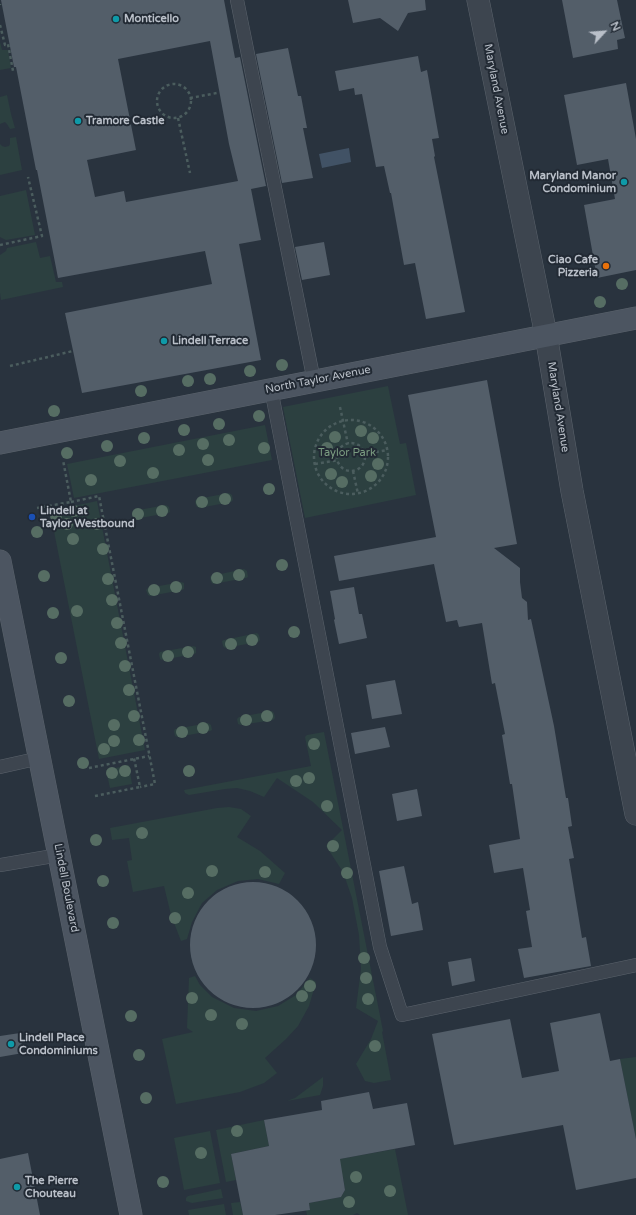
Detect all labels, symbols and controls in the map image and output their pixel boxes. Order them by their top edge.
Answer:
place label: Monticello [124,12,179,26]
north arrow [584,12,624,52]
marker: Monticello [111,14,121,24]
text: N [607,20,623,33]
street label: Maryland Avenue [481,43,511,135]
place label: Tramore Castle [86,114,165,128]
marker: Tramore Castle [73,116,83,126]
place label: Maryland Manor Condominium [529,169,616,195]
marker: Maryland Manor Condominium [619,177,629,187]
place label: Ciao Cafe Pizzeria [548,253,598,279]
marker: Ciao Cafe Pizzeria [601,261,611,271]
place label: Lindell Terrace [172,334,248,348]
marker: Lindell Terrace [159,336,169,346]
street label: Maryland Avenue [544,361,572,453]
street label: North Taylor Avenue [264,363,372,397]
park label: Taylor Park [318,446,376,460]
place label: Lindell at Taylor Westbound [40,504,135,530]
marker: Lindell at Taylor Westbound [27,512,37,522]
street label: Lindell Boulevard [51,843,81,933]
place label: Lindell Place Condominiums [19,1031,98,1057]
marker: Lindell Place Condominiums [6,1039,16,1049]
place label: The Pierre Chouteau [25,1174,78,1200]
marker: The Pierre Chouteau [12,1182,22,1192]

